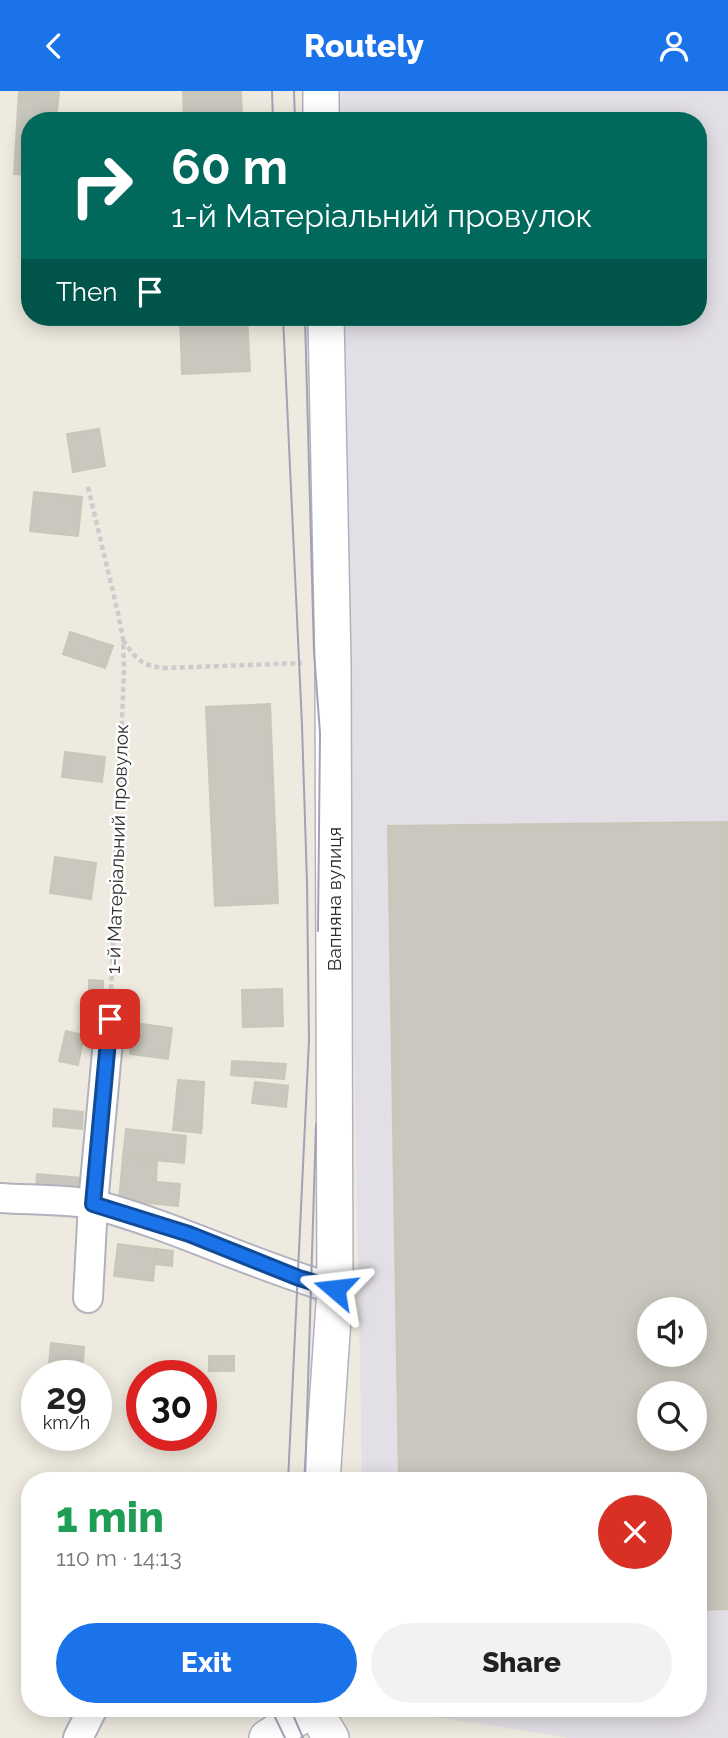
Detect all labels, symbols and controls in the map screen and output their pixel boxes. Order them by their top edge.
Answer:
icon: back [35,27,73,65]
text: Routely [304,27,424,64]
icon: person [655,27,693,65]
text: 60 m [171,138,288,195]
icon: right [56,140,147,231]
text: 1-й Матеріальний провулок [171,197,592,234]
icon: arrive [131,273,169,311]
text: Then [56,277,117,307]
street label: 1-й Матеріальний провулок [102,724,132,974]
street label: Вапняна вулиця [323,827,345,971]
pin [80,989,140,1049]
icon: arrive [91,1000,129,1038]
position arrow [298,1252,372,1326]
map controls [637,1297,707,1451]
button: sound [637,1297,707,1367]
speed limit sign: 30 [126,1360,217,1451]
text: 29 [46,1376,87,1417]
button: search [637,1381,707,1451]
text: km/h [43,1412,90,1433]
text: 1 min [56,1493,164,1542]
button: close [598,1495,672,1569]
text: 110 m · 14:13 [56,1544,182,1571]
button: Exit [56,1623,357,1703]
button: Share [371,1623,672,1703]

